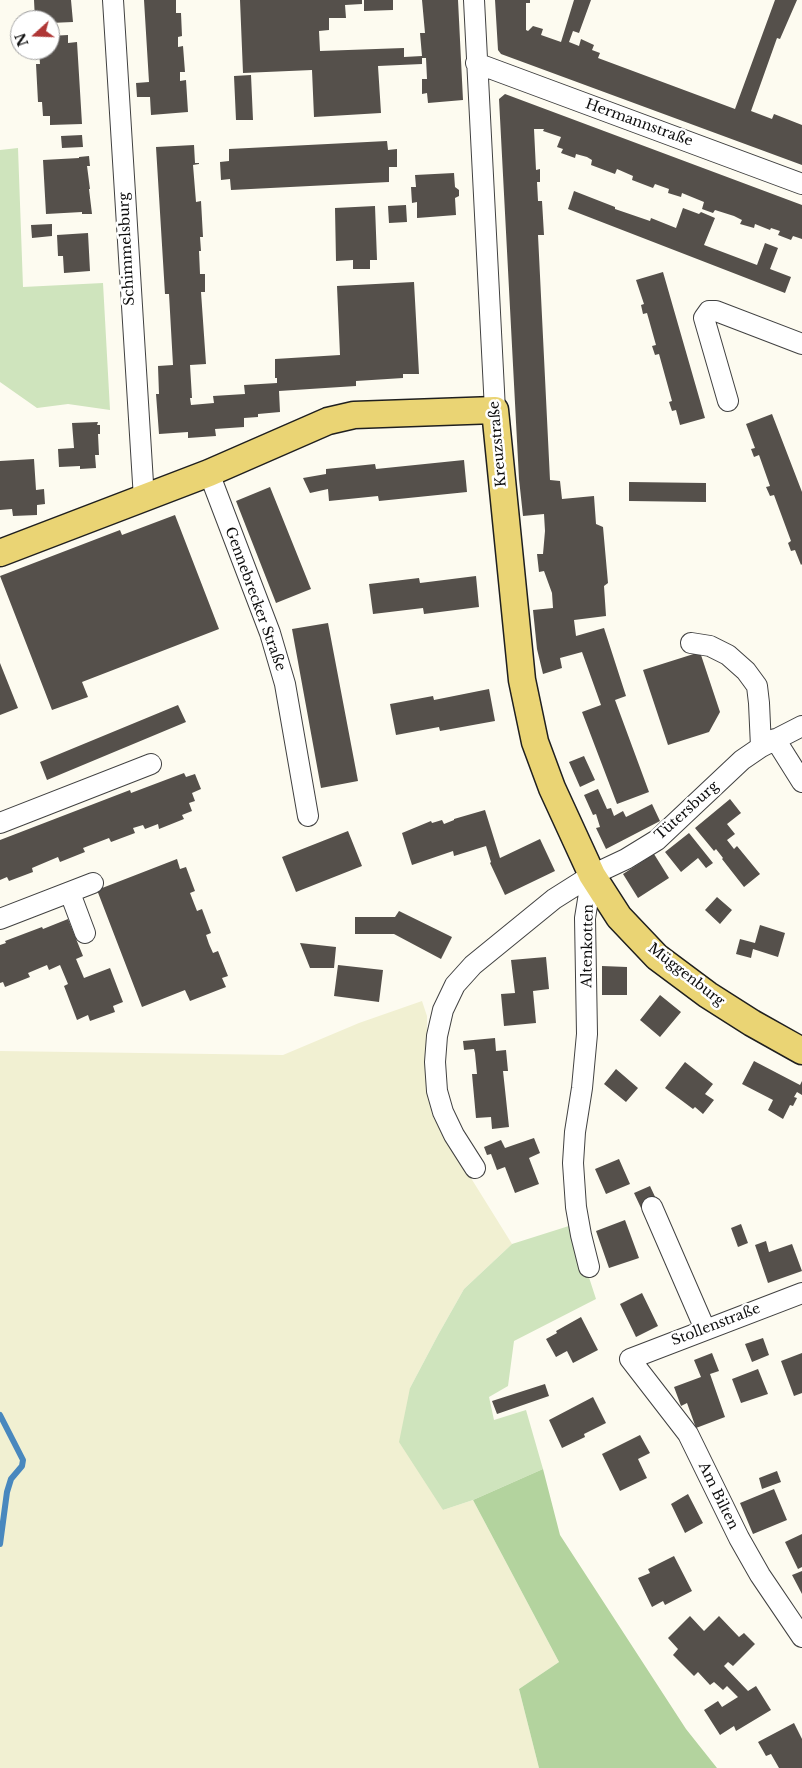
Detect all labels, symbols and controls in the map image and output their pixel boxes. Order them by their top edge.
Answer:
north arrow [10,10,60,60]
text: N [11,31,33,49]
street label: Hermannstraße [583,96,695,150]
street label: Schimmelsburg [116,192,138,306]
street label: Kreuzstraße [486,400,510,488]
street label: Gennebrecker Straße [221,525,289,673]
street label: Tütersburg [652,778,722,844]
street label: Altenkotten [579,904,597,988]
street label: Müggenburg [644,940,728,1010]
street label: Stollenstraße [669,1300,763,1350]
street label: Am Bilten [694,1460,742,1532]

